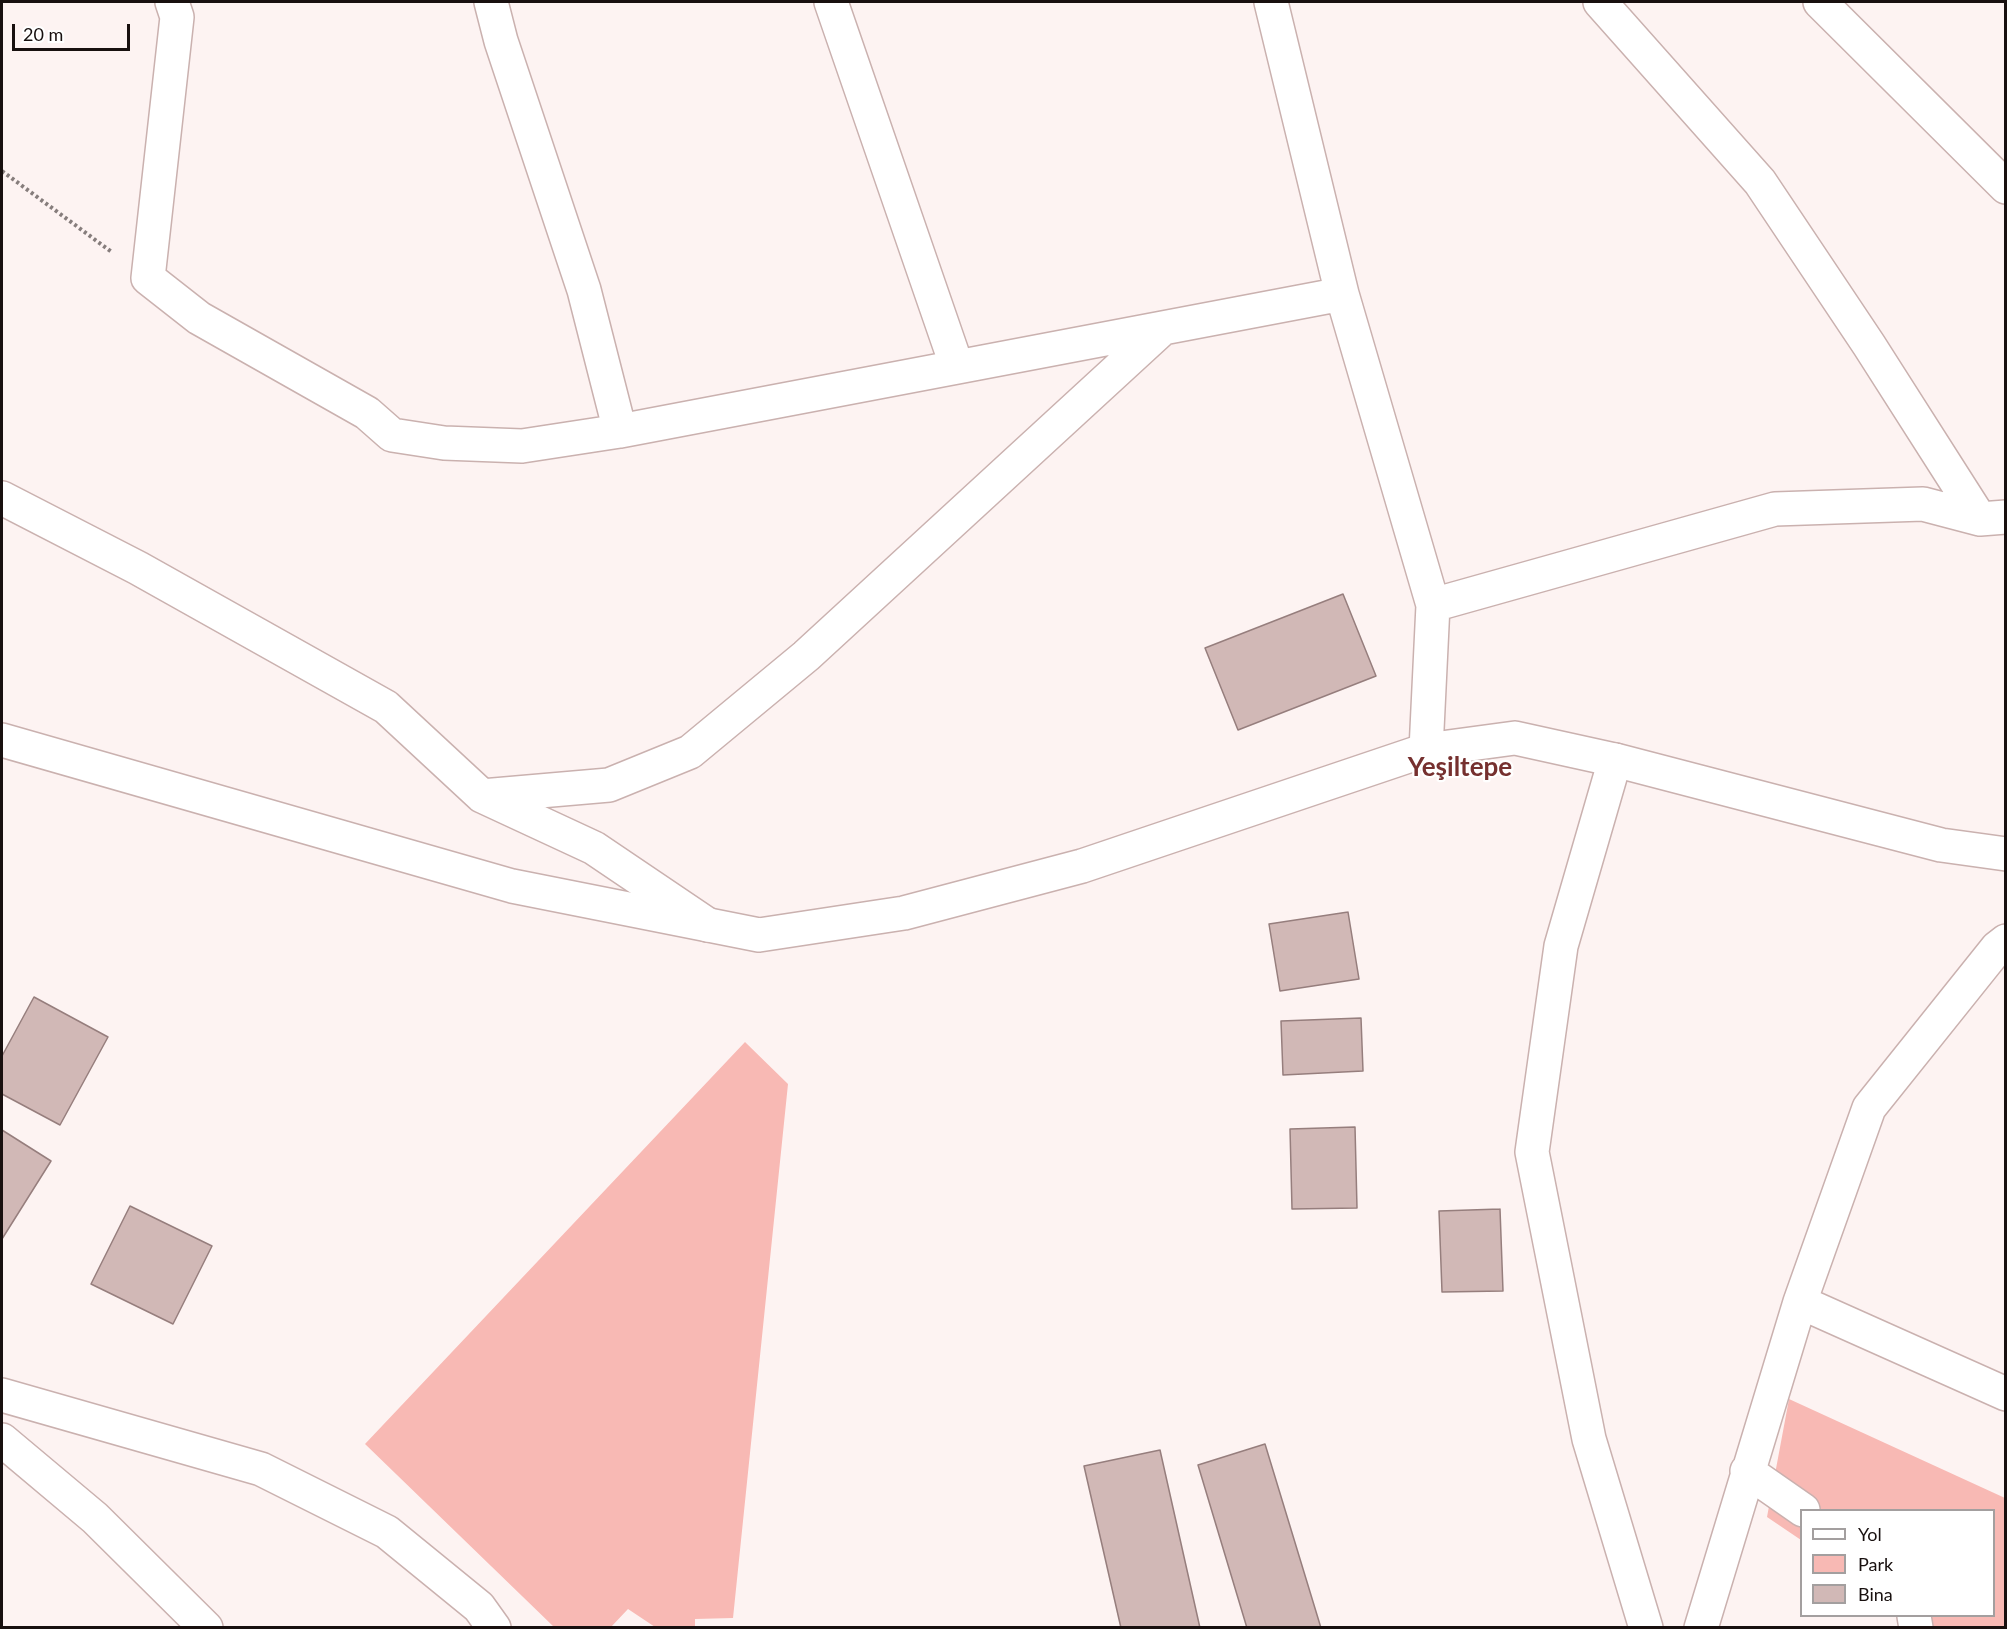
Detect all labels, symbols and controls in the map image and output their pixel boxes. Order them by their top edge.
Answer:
scale bar [15,12,134,50]
text: 20 m [23,23,63,45]
district label: Yeşiltepe [1408,752,1512,784]
legend [1800,1509,1995,1617]
text: Yol [1858,1523,1882,1545]
text: Park [1858,1553,1893,1575]
text: Bina [1858,1583,1893,1605]

